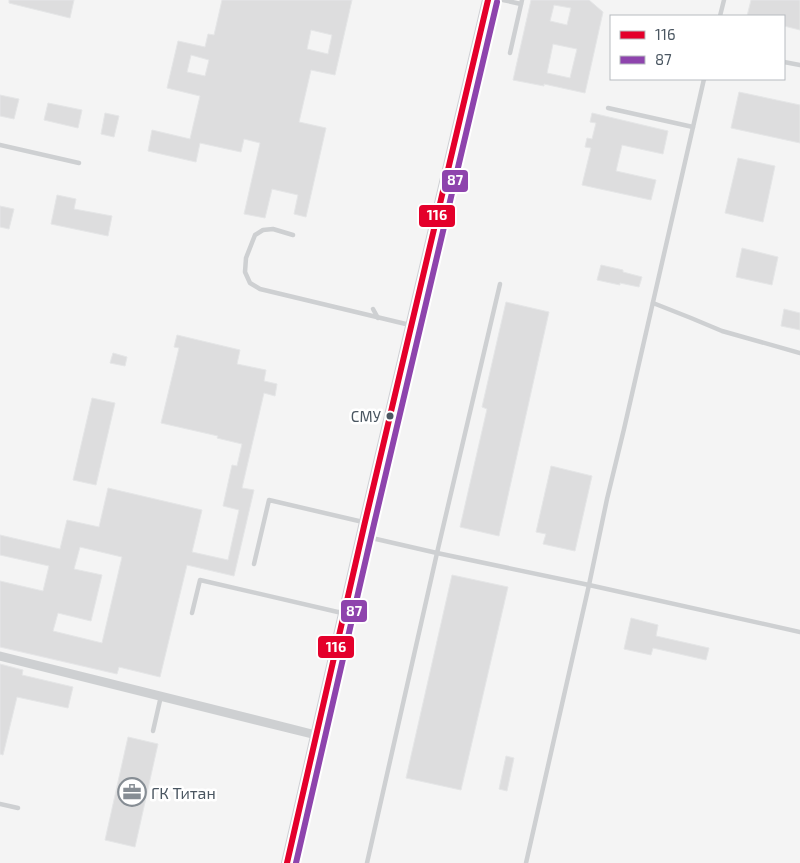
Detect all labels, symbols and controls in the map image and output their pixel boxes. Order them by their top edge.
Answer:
legend [610,15,785,80]
text: 116 [655,25,676,43]
text: 87 [655,50,672,68]
line badge: 87 [441,169,469,193]
text: 87 [447,171,464,188]
line badge: 116 [418,204,456,228]
text: 116 [427,206,447,223]
place label: СМУ [351,407,382,425]
marker: СМУ [385,411,395,421]
line badge: 87 [340,599,368,623]
text: 87 [346,602,363,619]
line badge: 116 [317,635,355,659]
text: 116 [326,638,346,655]
office icon: ГК Титан [117,777,147,807]
place label: ГК Титан [151,783,216,802]

